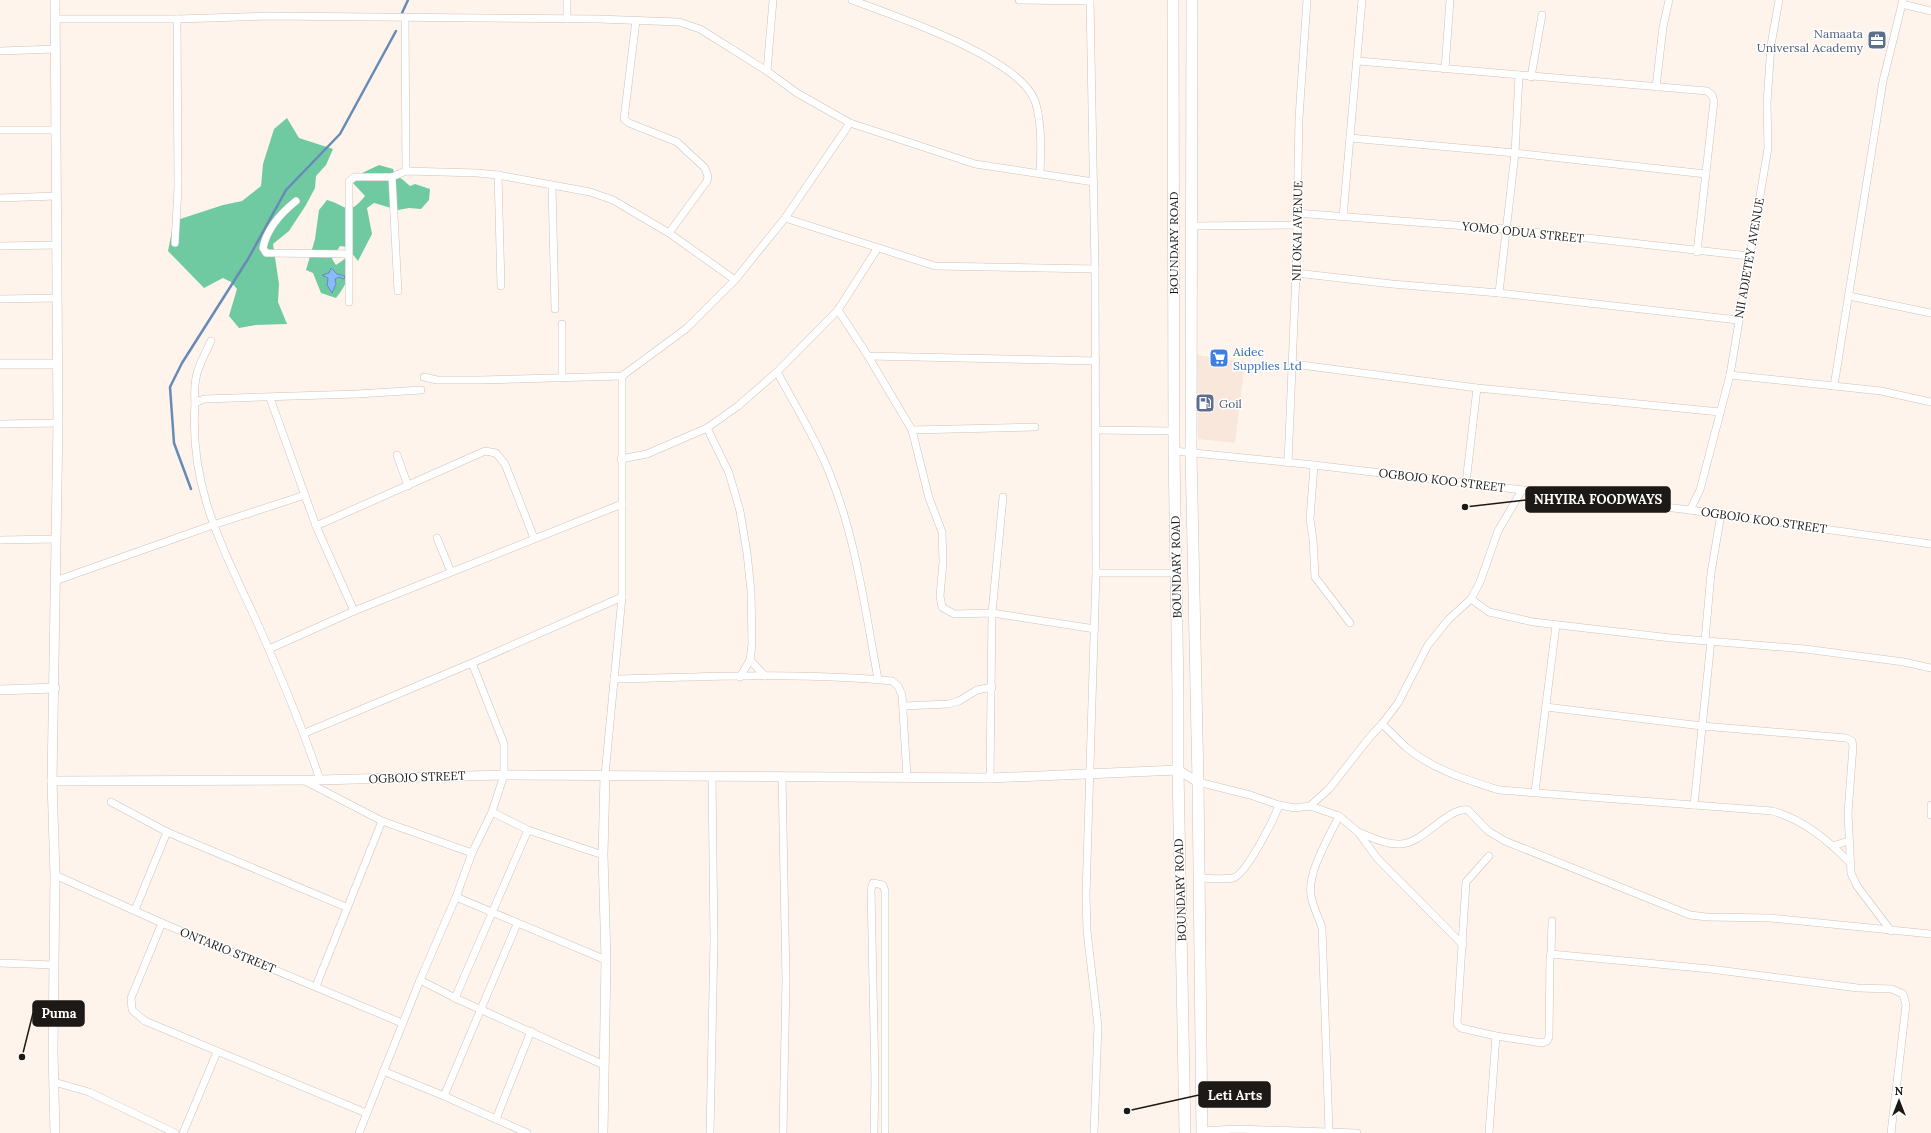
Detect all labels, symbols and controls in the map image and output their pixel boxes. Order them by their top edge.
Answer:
place label: Namaata Universal Academy [1757,26,1864,55]
office icon: Namaata Universal Academy [1866,29,1888,51]
street label: NII OKAI AVENUE [1289,181,1305,281]
street label: BOUNDARY ROAD [1166,191,1181,294]
street label: NII ADJETEY AVENUE [1731,196,1767,320]
street label: YOMO ODUA STREET [1460,218,1585,246]
place label: Aidec Supplies Ltd [1232,344,1302,373]
supermarket icon: Aidec Supplies Ltd [1208,347,1230,369]
fuel station icon: Goil [1194,392,1216,414]
place label: Goil [1219,396,1242,411]
street label: OGBOJO KOO STREET [1378,465,1506,495]
callout: NHYIRA FOODWAYS [1526,487,1670,512]
text: NHYIRA FOODWAYS [1534,491,1662,508]
street label: OGBOJO KOO STREET [1700,504,1828,536]
street label: BOUNDARY ROAD [1168,515,1184,619]
street label: OGBOJO STREET [368,768,466,786]
street label: BOUNDARY ROAD [1171,838,1189,942]
street label: ONTARIO STREET [178,924,278,976]
callout: Puma [33,1001,84,1026]
text: Puma [41,1005,77,1022]
north arrow [1879,1081,1919,1121]
callout: Leti Arts [1199,1082,1270,1107]
text: N [1895,1084,1904,1098]
text: Leti Arts [1208,1087,1262,1104]

